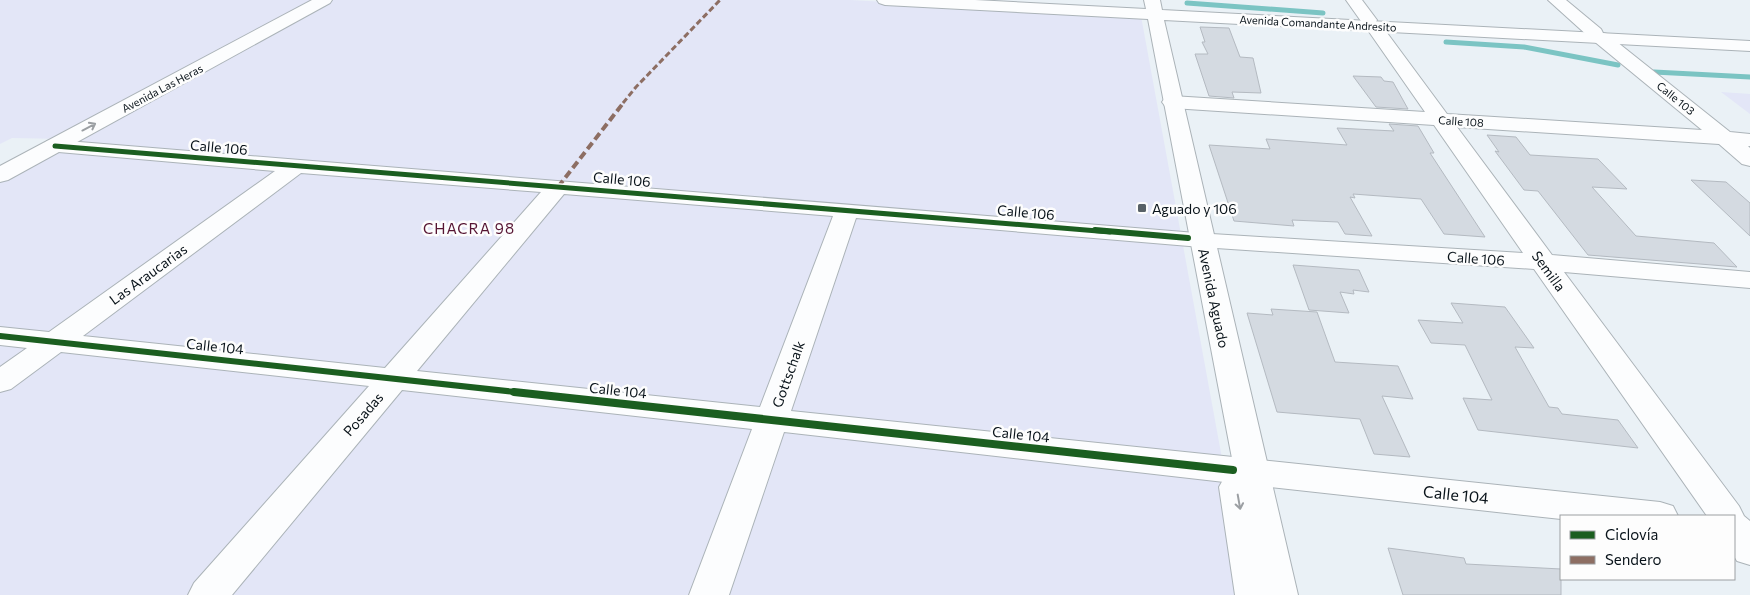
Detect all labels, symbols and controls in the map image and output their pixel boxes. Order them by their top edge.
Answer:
street label: Avenida Comandante Andresito [1239,12,1397,34]
street label: Avenida Las Heras [119,61,205,115]
street label: Calle 103 [1654,79,1698,117]
street label: Calle 108 [1438,113,1484,129]
one-way arrow [81,122,96,131]
street label: Calle 106 [190,136,248,158]
street label: Calle 106 [593,168,651,190]
place label: Aguado y 106 [1152,200,1237,217]
street label: Calle 106 [997,201,1055,223]
marker: Aguado y 106 [1136,202,1148,214]
district label: CHACRA 98 [423,219,515,237]
street label: Las Araucarias [106,240,190,308]
street label: Avenida Aguado [1195,247,1233,349]
street label: Semilla [1529,247,1569,295]
street label: Calle 106 [1447,248,1505,268]
street label: Calle 104 [185,335,245,358]
street label: Gottschalk [768,338,808,410]
street label: Calle 104 [588,379,648,402]
street label: Posadas [339,389,387,439]
street label: Calle 104 [991,423,1051,446]
street label: Calle 104 [1422,481,1490,507]
one-way arrow [1234,494,1244,510]
legend [1560,515,1735,580]
text: Ciclovía [1605,525,1658,543]
text: Sendero [1605,550,1662,568]

